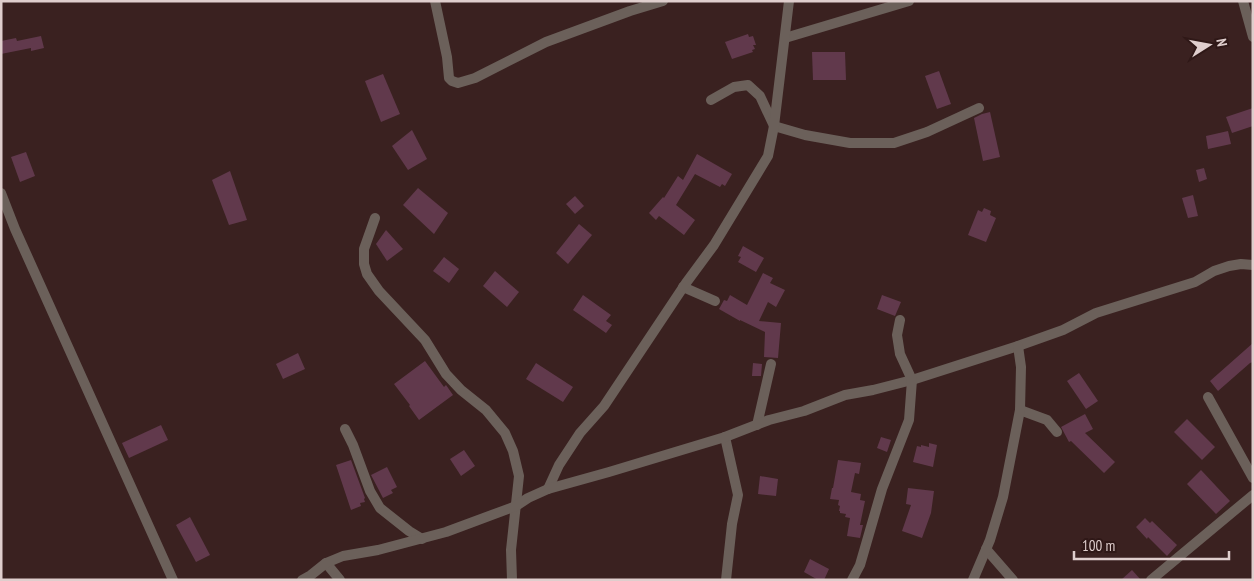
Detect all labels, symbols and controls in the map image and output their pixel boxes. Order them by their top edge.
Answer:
north arrow [1184,20,1234,70]
text: N [1212,37,1231,48]
scale bar [1074,528,1229,560]
text: 100 m [1082,536,1115,555]

